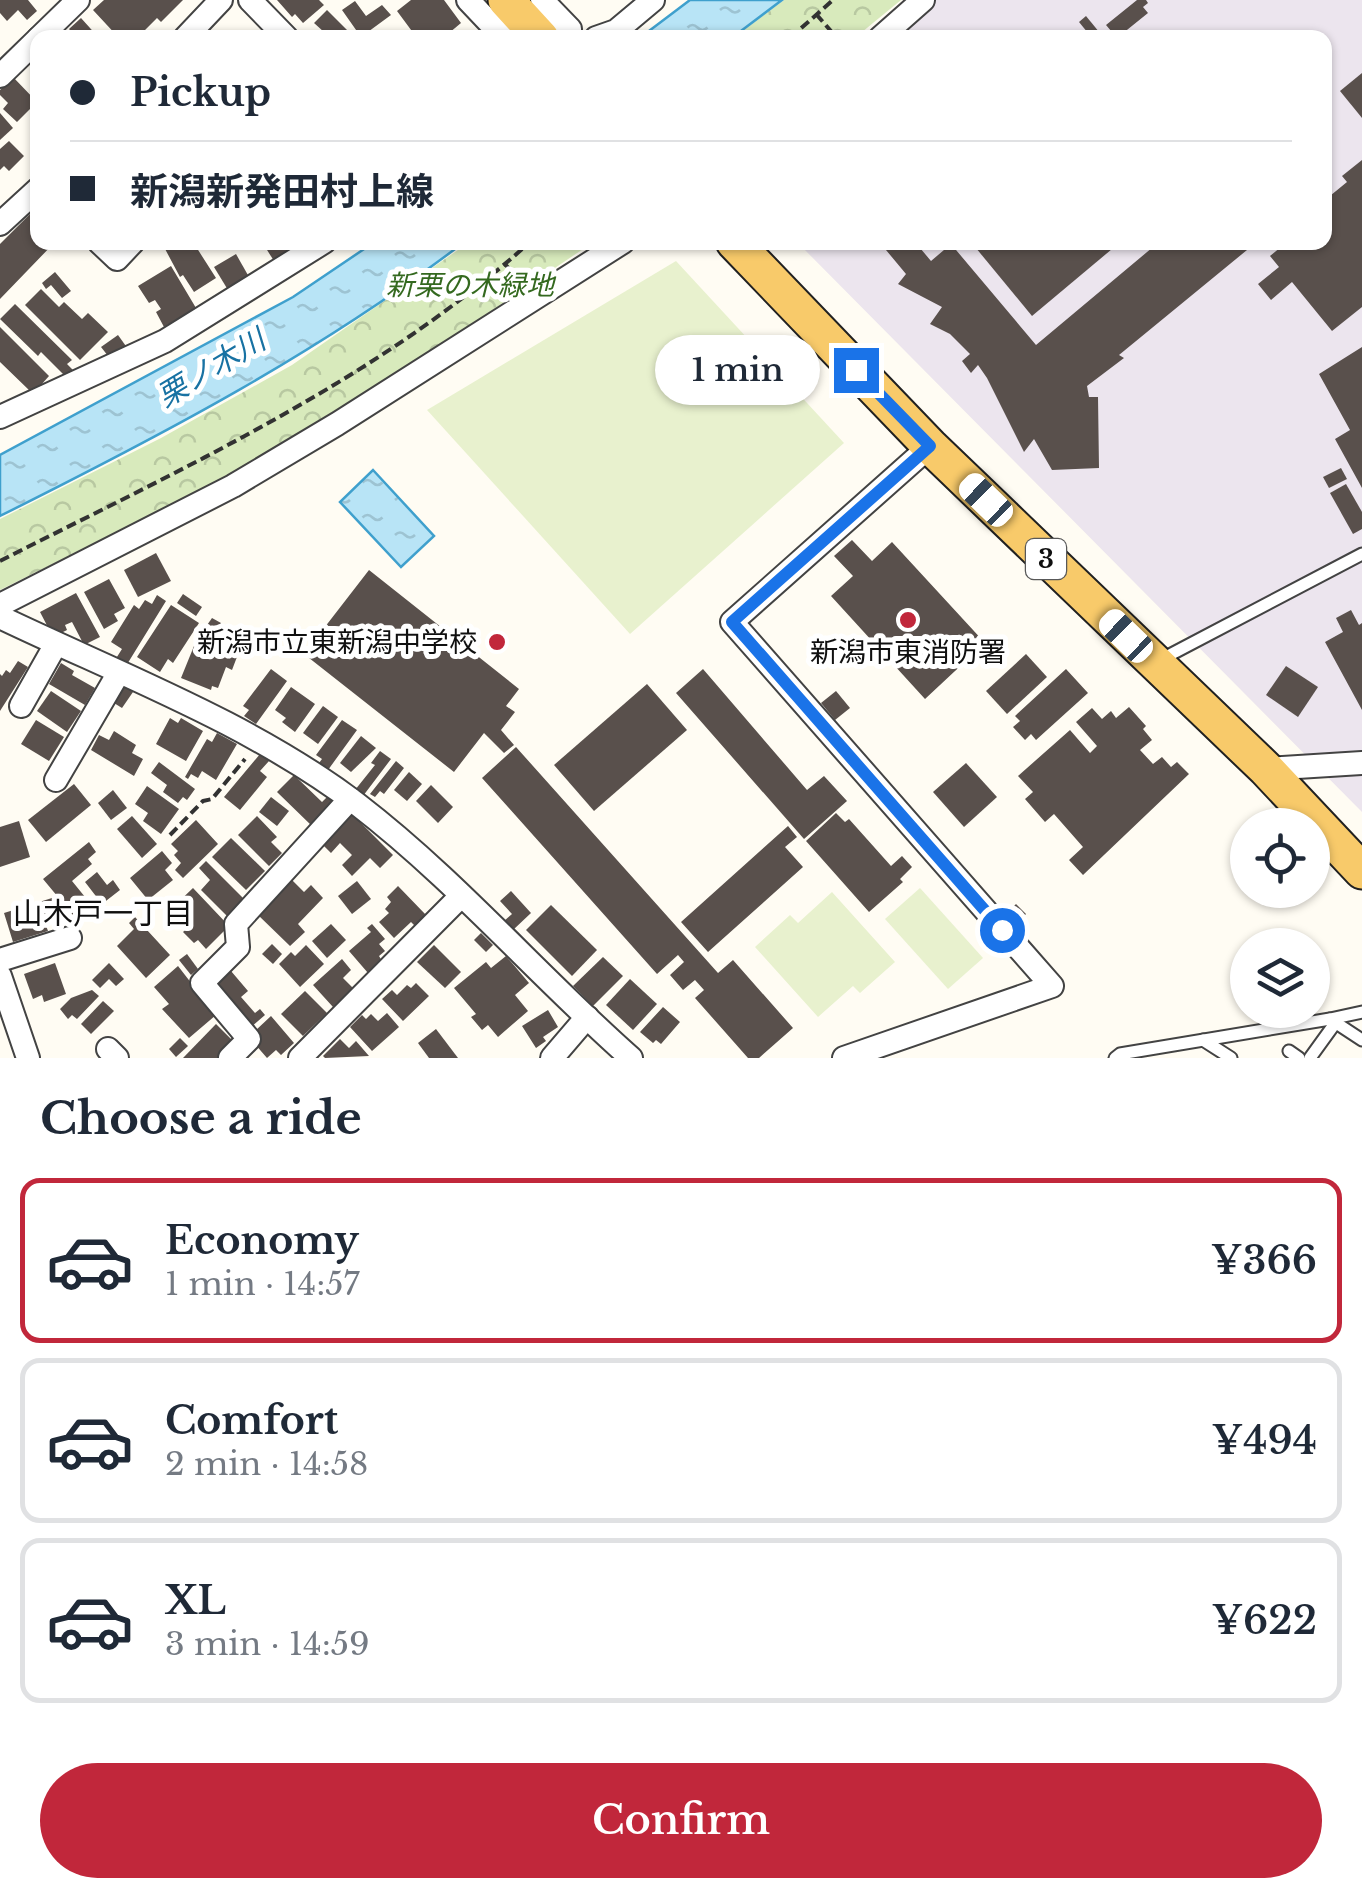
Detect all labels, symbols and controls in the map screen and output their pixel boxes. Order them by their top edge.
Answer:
text: Pickup [130,69,271,116]
text: 新潟新発田村上線 [130,168,434,215]
park label: 新栗の木緑地 [386,268,557,303]
water label: 栗ノ木川 [150,320,275,415]
callout: 1 min [656,335,821,405]
route end [834,348,879,393]
text: 1 min [691,350,784,390]
car [954,468,1018,532]
road number: 3 [1026,539,1066,579]
car [1094,604,1158,668]
marker: 新潟市東消防署 [897,609,919,631]
place label: 新潟市立東新潟中学校 [197,625,477,660]
marker: 新潟市立東新潟中学校 [486,631,508,653]
place label: 新潟市東消防署 [810,635,1006,670]
map controls [1230,808,1330,1028]
button: locate [1230,808,1330,908]
district label: 山木戸一丁目 [13,895,193,932]
route start [980,908,1025,953]
button: layers [1230,928,1330,1028]
text: Choose a ride [40,1090,362,1146]
icon: car [45,1216,135,1306]
text: Economy [165,1217,359,1264]
text: ¥366 [1211,1237,1317,1284]
text: 1 min · 14:57 [165,1264,360,1304]
icon: car [45,1396,135,1486]
text: Comfort [165,1397,338,1444]
text: ¥494 [1211,1417,1317,1464]
text: 2 min · 14:58 [165,1444,368,1484]
icon: car [45,1576,135,1666]
text: XL [165,1577,226,1624]
text: ¥622 [1211,1597,1317,1644]
text: 3 min · 14:59 [165,1624,370,1664]
button: Confirm [40,1763,1322,1878]

